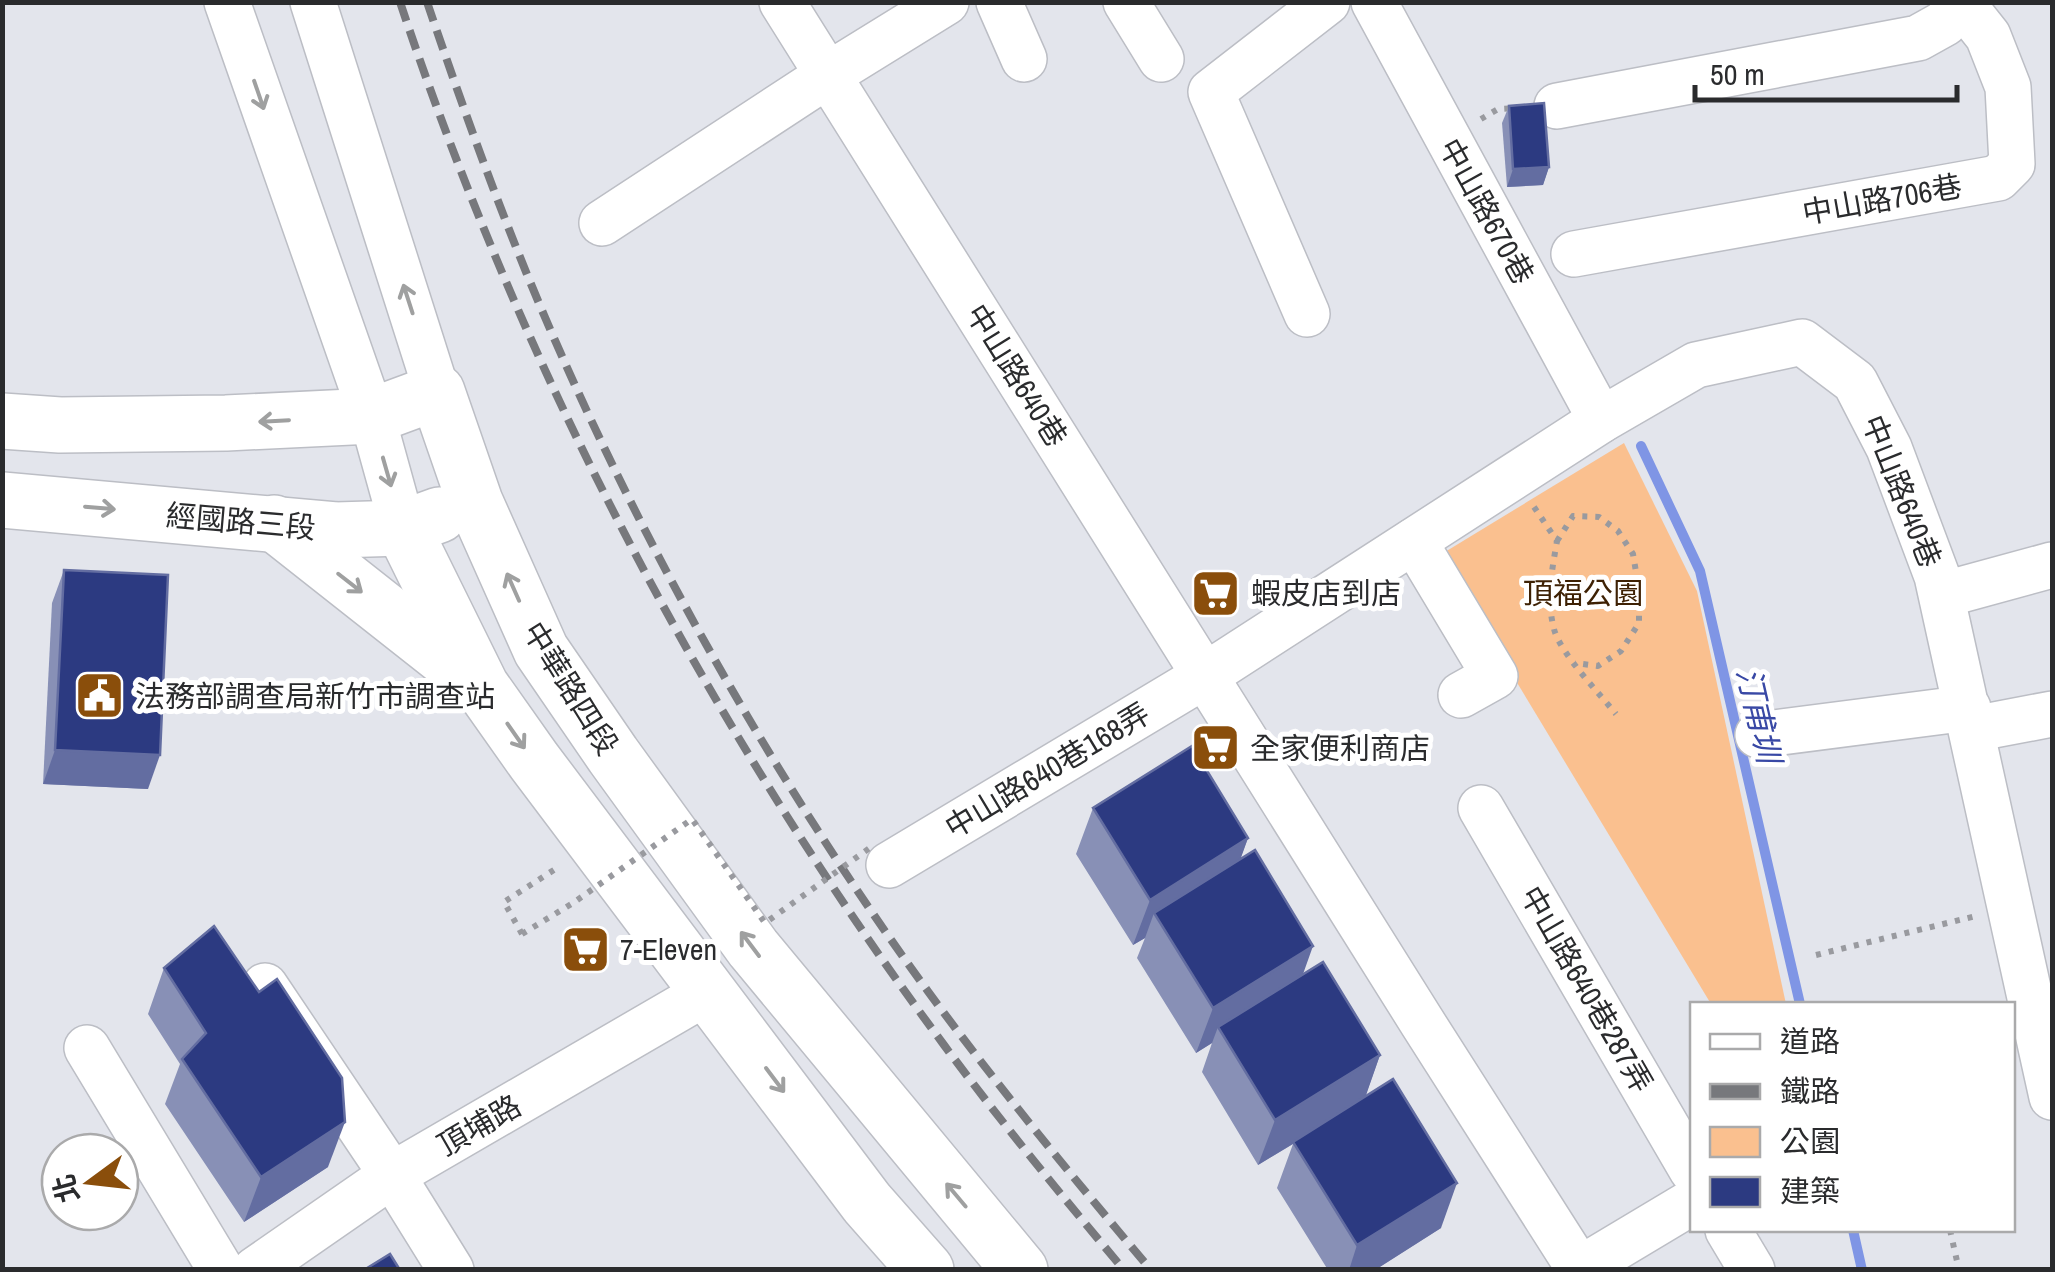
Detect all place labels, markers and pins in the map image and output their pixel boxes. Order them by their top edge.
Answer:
supermarket icon: 蝦皮店到店 [1190,567,1242,619]
place label: 蝦皮店到店 [1251,573,1401,613]
public building icon: 法務部調查局新竹市調查站 [74,670,126,722]
place label: 法務部調查局新竹市調查站 [135,676,495,716]
supermarket icon: 全家便利商店 [1189,722,1241,774]
place label: 全家便利商店 [1250,728,1430,768]
supermarket icon: 7-Eleven [559,923,611,975]
place label: 7-Eleven [620,929,717,969]

